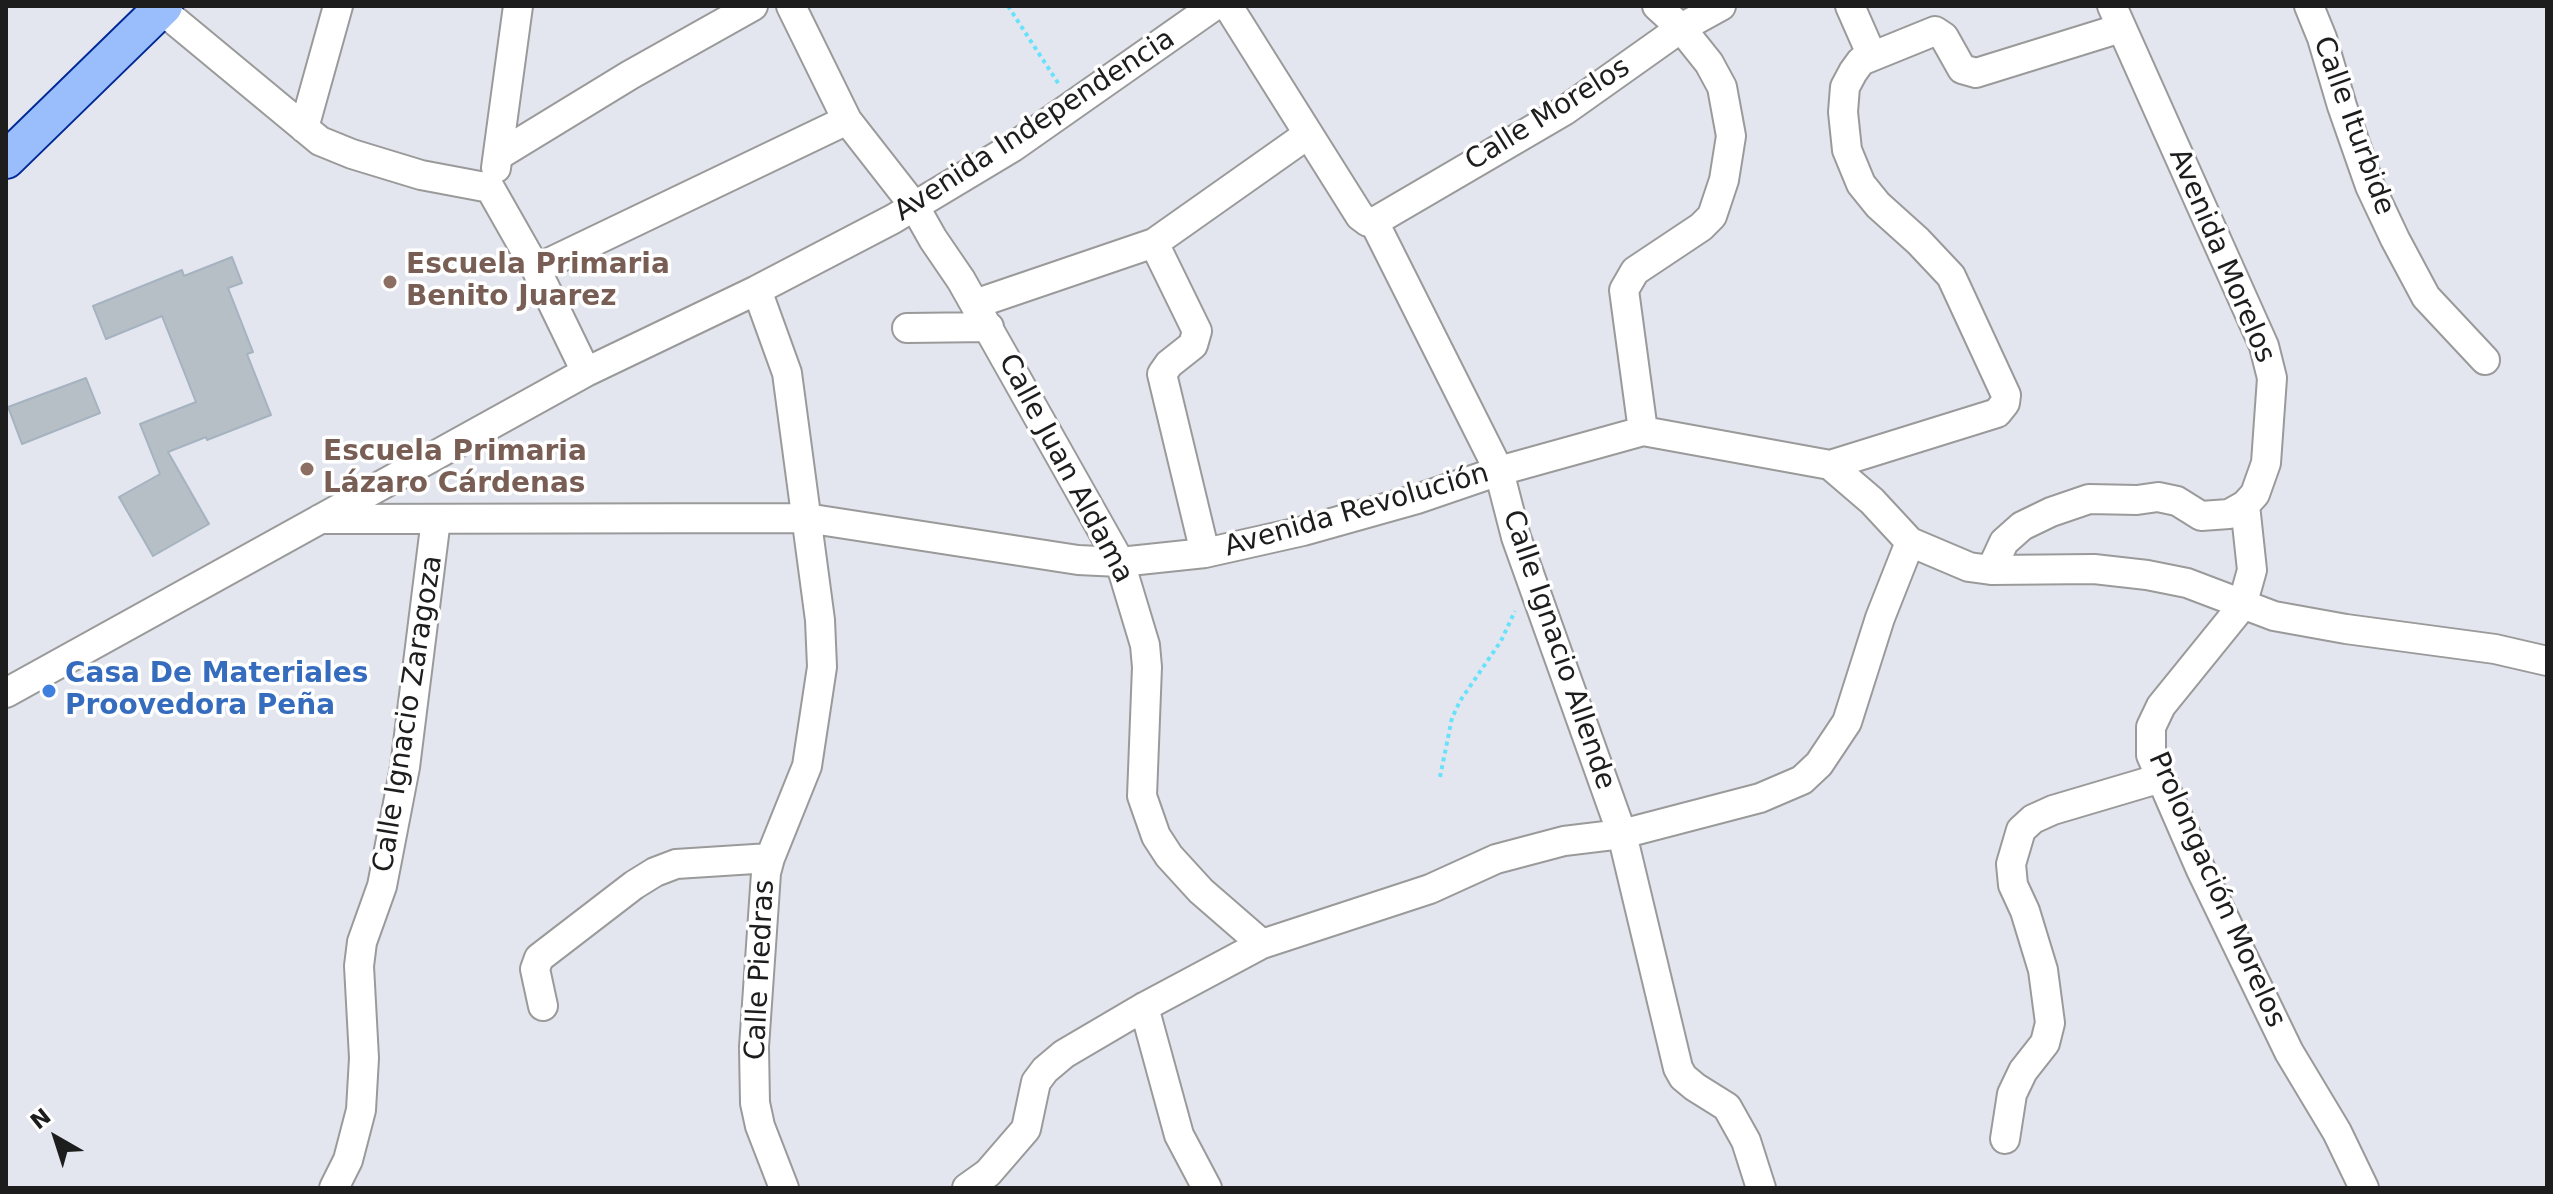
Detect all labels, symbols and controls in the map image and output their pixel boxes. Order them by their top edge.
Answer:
street label: Avenida Independencia [889,23,1181,229]
street label: Calle Iturbide [2305,32,2401,220]
street label: Calle Morelos [1460,51,1636,179]
street label: Avenida Morelos [2161,144,2281,368]
place label: Escuela Primaria Benito Juarez [406,249,670,315]
marker: Escuela Primaria Benito Juarez [381,273,399,291]
street label: Calle Juan Aldama [990,349,1140,589]
place label: Escuela Primaria Lázaro Cárdenas [323,436,587,502]
street label: Avenida Revolución [1221,457,1493,565]
marker: Escuela Primaria Lázaro Cárdenas [298,460,316,478]
street label: Calle Ignacio Allende [1494,506,1622,794]
street label: Calle Ignacio Zaragoza [367,553,451,875]
place label: Casa De Materiales Proovedora Peña [65,658,368,724]
marker: Casa De Materiales Proovedora Peña [40,682,58,700]
street label: Prolongación Morelos [2140,747,2292,1033]
street label: Calle Piedras [739,879,783,1061]
north arrow [16,1098,96,1178]
text: N [26,1103,56,1134]

